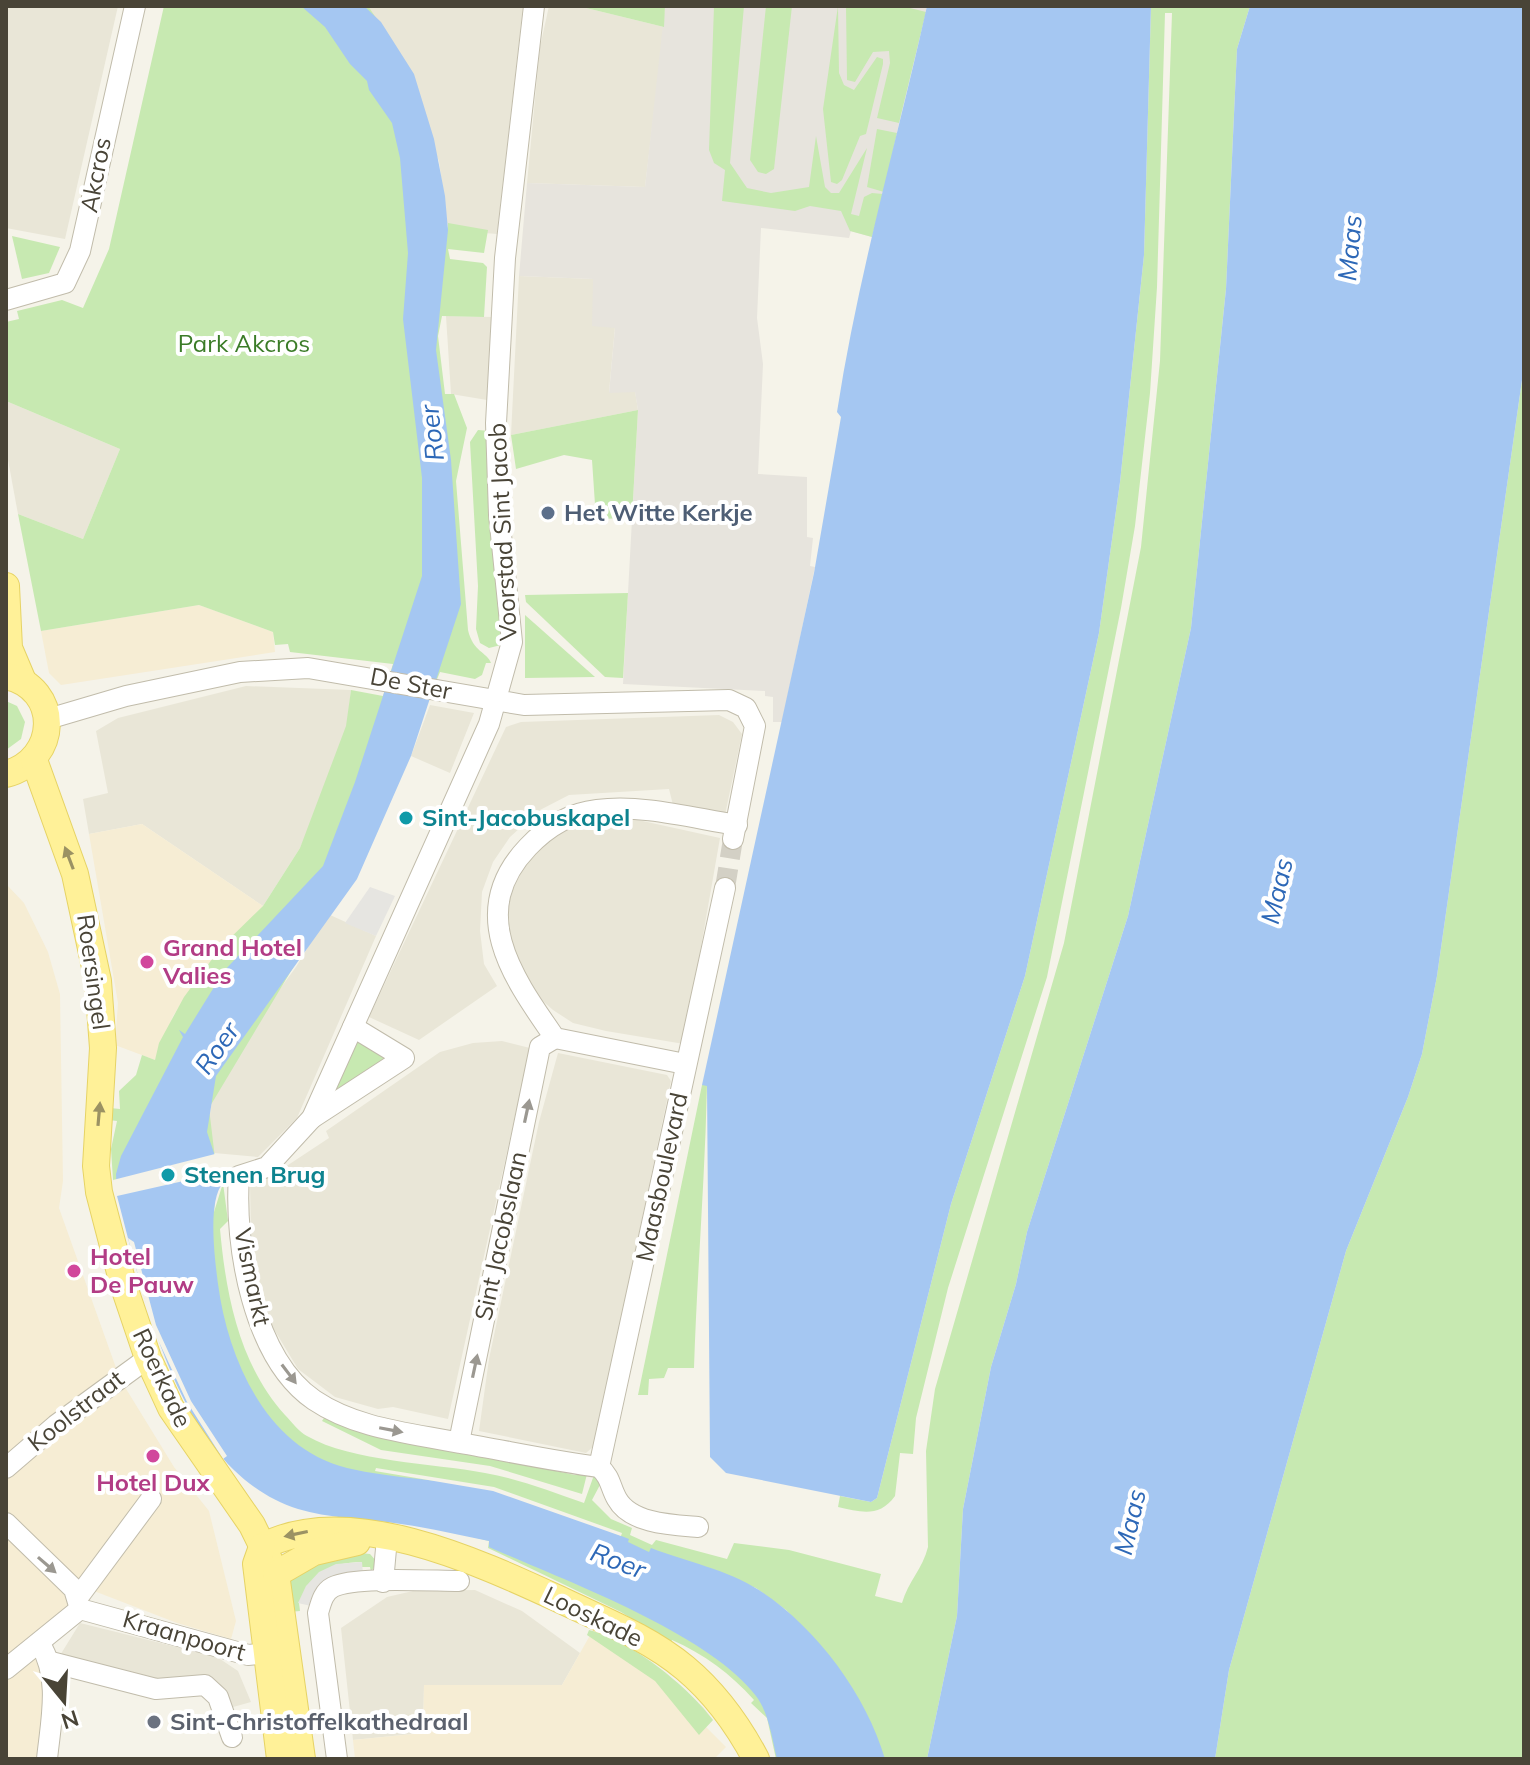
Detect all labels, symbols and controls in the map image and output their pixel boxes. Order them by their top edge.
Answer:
street label: Akcros [73,135,117,215]
water label: Maas [1330,213,1369,282]
park label: Park Akcros [178,328,310,358]
water label: Roer [412,402,451,463]
street label: Voorstad Sint Jacob [481,422,523,642]
place label: Het Witte Kerkje [564,497,753,527]
marker: Het Witte Kerkje [539,504,557,522]
street label: De Ster [368,660,455,706]
place label: Sint-Jacobuskapel [422,802,630,832]
marker: Sint-Jacobuskapel [397,809,415,827]
one-way arrow [62,846,75,870]
water label: Maas [1253,855,1300,927]
street label: Roersingel [71,912,117,1032]
place label: Grand Hotel Valies [162,932,302,990]
marker: Grand Hotel Valies [138,953,156,971]
water label: Roer [187,1014,247,1080]
street label: Maasboulevard [628,1090,694,1264]
one-way arrow [521,1099,534,1124]
one-way arrow [93,1101,106,1126]
street label: Sint Jacobslaan [467,1149,533,1323]
place label: Stenen Brug [184,1159,325,1189]
marker: Stenen Brug [159,1166,177,1184]
street label: Vismarkt [228,1225,278,1328]
place label: Hotel De Pauw [90,1241,194,1299]
marker: Hotel De Pauw [65,1262,83,1280]
street label: Roerkade [127,1323,199,1432]
one-way arrow [469,1353,482,1378]
street label: Koolstraat [21,1363,130,1457]
one-way arrow [281,1364,297,1384]
one-way arrow [379,1424,404,1436]
marker: Hotel Dux [144,1447,162,1465]
place label: Hotel Dux [96,1467,211,1497]
water label: Maas [1106,1486,1153,1558]
one-way arrow [283,1528,308,1541]
water label: Roer [586,1535,652,1587]
one-way arrow [37,1555,57,1573]
street label: Looskade [539,1579,648,1653]
street label: Kraanpoort [119,1603,249,1667]
north arrow [24,1661,104,1741]
text: N [58,1704,82,1736]
place label: Sint-Christoffelkathedraal [170,1706,468,1736]
marker: Sint-Christoffelkathedraal [145,1713,163,1731]

